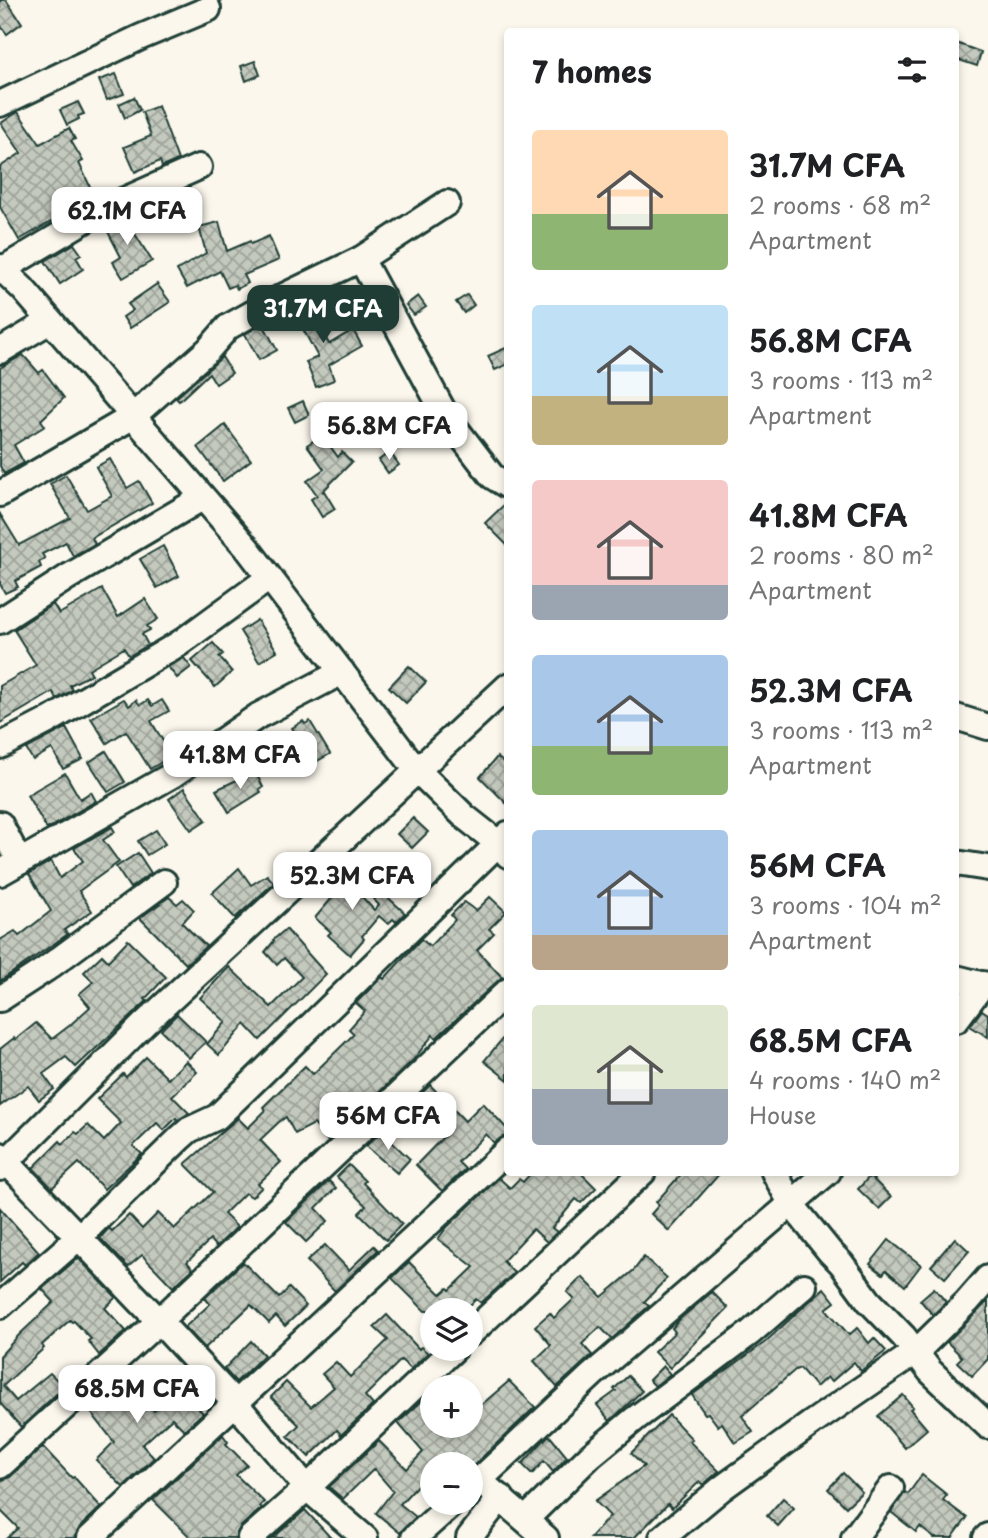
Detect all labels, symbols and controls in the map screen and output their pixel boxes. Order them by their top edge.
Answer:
text: 7 homes [532,48,652,93]
icon: filters [893,51,931,89]
text: 31.7M CFA [749,142,905,187]
icon: home [588,158,672,242]
text: 2 rooms · 68 m² [749,187,931,222]
pin: 62.1M CFA [47,188,207,247]
text: 62.1M CFA [67,192,187,227]
text: Apartment [749,222,872,257]
pin: 31.7M CFA [243,286,403,345]
text: 31.7M CFA [263,290,383,325]
text: 56.8M CFA [749,317,912,362]
icon: home [588,333,672,417]
text: 3 rooms · 113 m² [749,362,933,397]
text: Apartment [749,397,872,432]
pin: 56.8M CFA [309,402,469,462]
text: 56.8M CFA [326,407,452,442]
text: 41.8M CFA [749,492,908,537]
icon: home [588,508,672,592]
text: 2 rooms · 80 m² [749,537,934,572]
text: Apartment [749,572,872,607]
text: 52.3M CFA [749,667,913,712]
icon: home [588,683,672,767]
text: 3 rooms · 113 m² [749,712,933,747]
pin: 41.8M CFA [160,732,320,791]
text: 41.8M CFA [179,736,301,771]
text: Apartment [749,747,872,782]
text: 56M CFA [749,842,886,887]
pin: 52.3M CFA [272,852,432,912]
text: 52.3M CFA [289,857,415,892]
icon: home [588,858,672,942]
text: 3 rooms · 104 m² [749,887,942,922]
text: Apartment [749,922,872,957]
text: 68.5M CFA [749,1017,912,1062]
icon: home [588,1033,672,1117]
text: 4 rooms · 140 m² [749,1062,941,1097]
pin: 56M CFA [323,1092,453,1152]
text: 56M CFA [335,1097,441,1132]
text: House [749,1097,816,1132]
map controls [420,1298,483,1515]
button: layers [420,1298,483,1361]
pin: 68.5M CFA [57,1366,217,1425]
text: 68.5M CFA [74,1370,200,1405]
button: + [420,1375,483,1438]
button: − [420,1452,483,1515]

